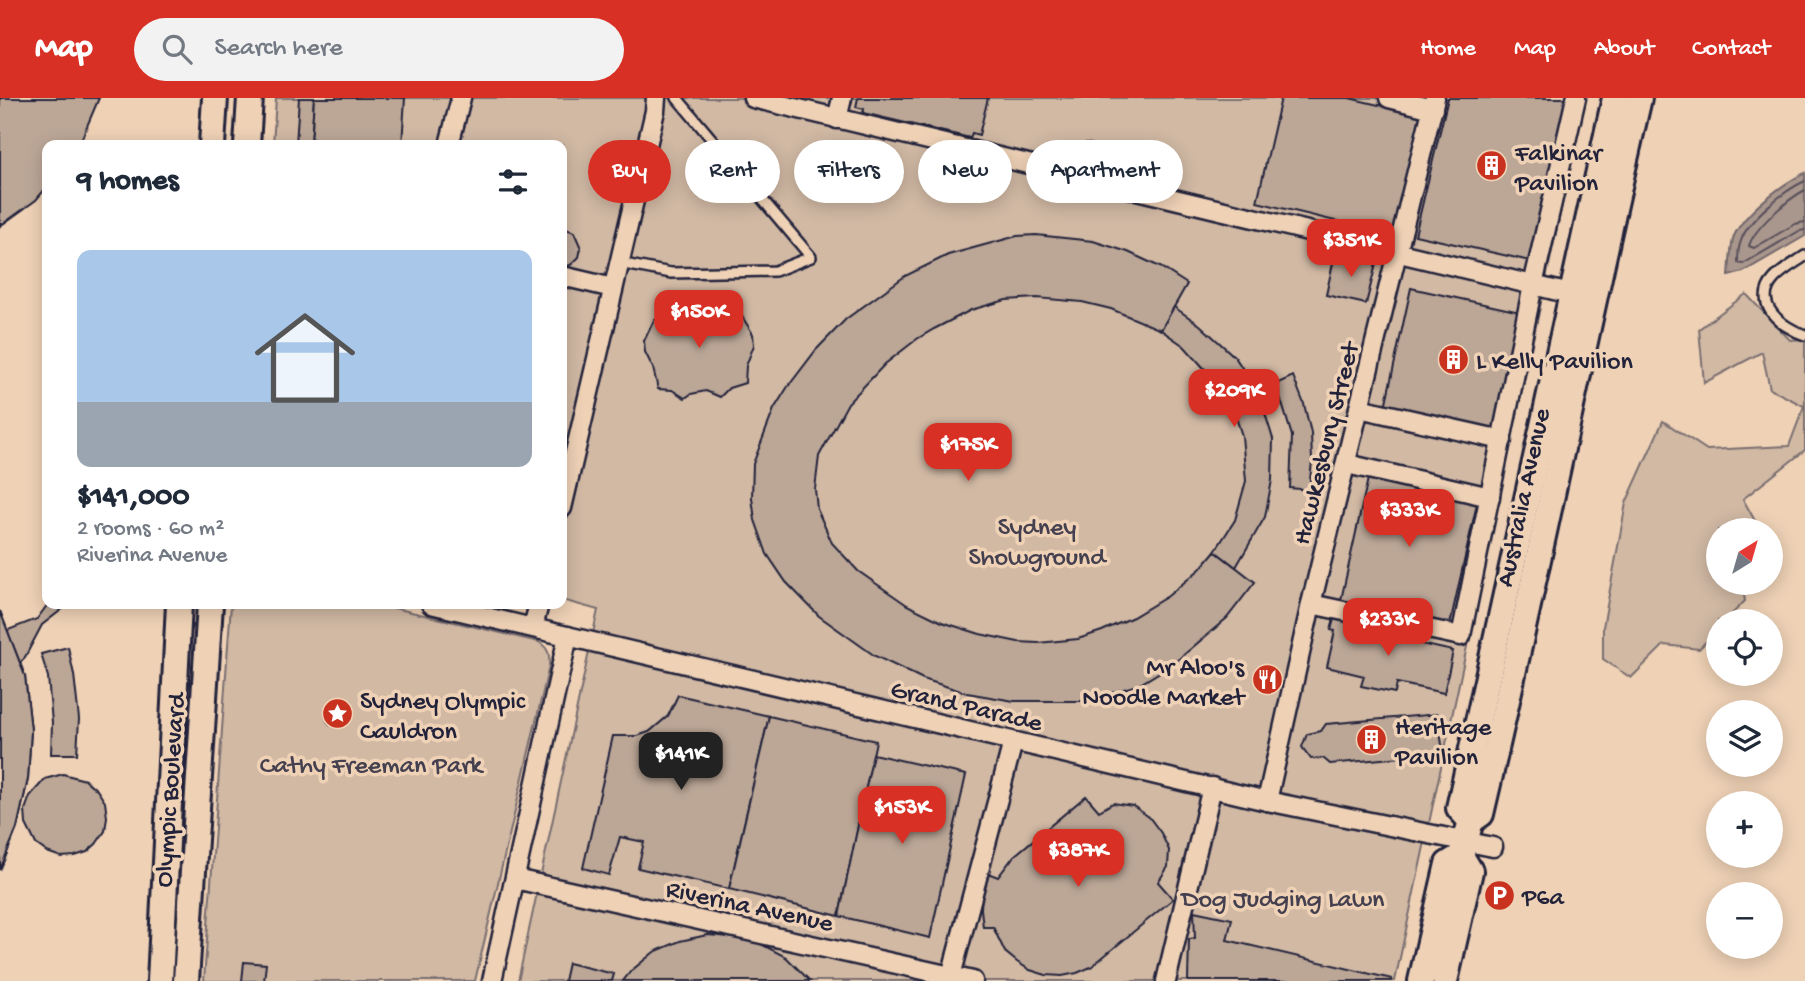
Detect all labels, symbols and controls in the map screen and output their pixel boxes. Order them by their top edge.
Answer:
search box [134,18,624,81]
text: Map [35,30,92,68]
icon: search [158,30,196,68]
text: Search here [214,34,343,65]
text: Home [1420,35,1476,64]
text: Map [1514,35,1556,64]
text: About [1594,35,1654,64]
text: Contact [1692,35,1770,64]
chip: Buy [588,140,671,203]
chip: Rent [685,140,780,203]
chip: Filters [794,140,904,203]
chip: New [918,140,1012,203]
chip: Apartment [1026,140,1183,203]
place label: Falkinar Pavilion [1514,140,1604,201]
building icon: Falkinar Pavilion [1475,149,1509,183]
icon: filters [494,163,532,201]
text: 9 homes [77,165,179,200]
pin: $351K [1302,220,1400,279]
text: $351K [1323,228,1379,255]
pin: $150K [650,290,748,350]
icon: home [242,295,368,421]
text: $150K [670,299,728,326]
street label: Hawkesbury Street [1288,337,1369,548]
building icon: L Kelly Pavilion [1436,342,1470,376]
place label: L Kelly Pavilion [1476,348,1634,379]
pin: $209K [1185,370,1283,429]
text: $209K [1205,378,1263,405]
street label: Australia Avenue [1491,405,1560,590]
pin: $175K [919,424,1017,483]
text: $175K [940,432,996,459]
text: $141,000 [77,481,189,516]
pin: $333K [1360,490,1458,549]
text: $333K [1380,498,1438,525]
park label: Sydney Showground [969,514,1107,575]
text: 2 rooms · 60 m² [77,516,224,543]
north arrow [1706,518,1783,595]
map controls [1706,518,1783,959]
text: Riverina Avenue [77,543,228,570]
pin: $233K [1339,598,1437,658]
text: $233K [1359,607,1417,634]
button: locate [1706,609,1783,686]
place label: Mr Aloo's Noodle Market [1082,654,1246,715]
restaurant icon: Mr Aloo's Noodle Market [1250,663,1284,697]
street label: Grand Parade [887,676,1045,741]
place label: Sydney Olympic Cauldron [360,688,526,749]
street label: Olympic Boulevard [150,690,195,888]
place icon: Sydney Olympic Cauldron [320,697,354,731]
button: layers [1706,700,1783,777]
place label: Heritage Pavilion [1394,714,1492,775]
building icon: Heritage Pavilion [1355,723,1389,757]
pin: $141K [632,732,730,792]
text: $141K [655,741,707,768]
park label: Cathy Freeman Park [260,752,485,783]
pin: $153K [853,786,951,846]
button: + [1706,791,1783,868]
text: $153K [874,795,930,822]
pin: $387K [1029,830,1127,889]
text: $387K [1048,838,1108,865]
street label: Riverina Avenue [663,876,836,941]
parking icon: P6a [1482,878,1516,912]
button: − [1706,882,1783,959]
place label: P6a [1521,884,1566,915]
park label: Dog Judging Lawn [1180,886,1385,917]

